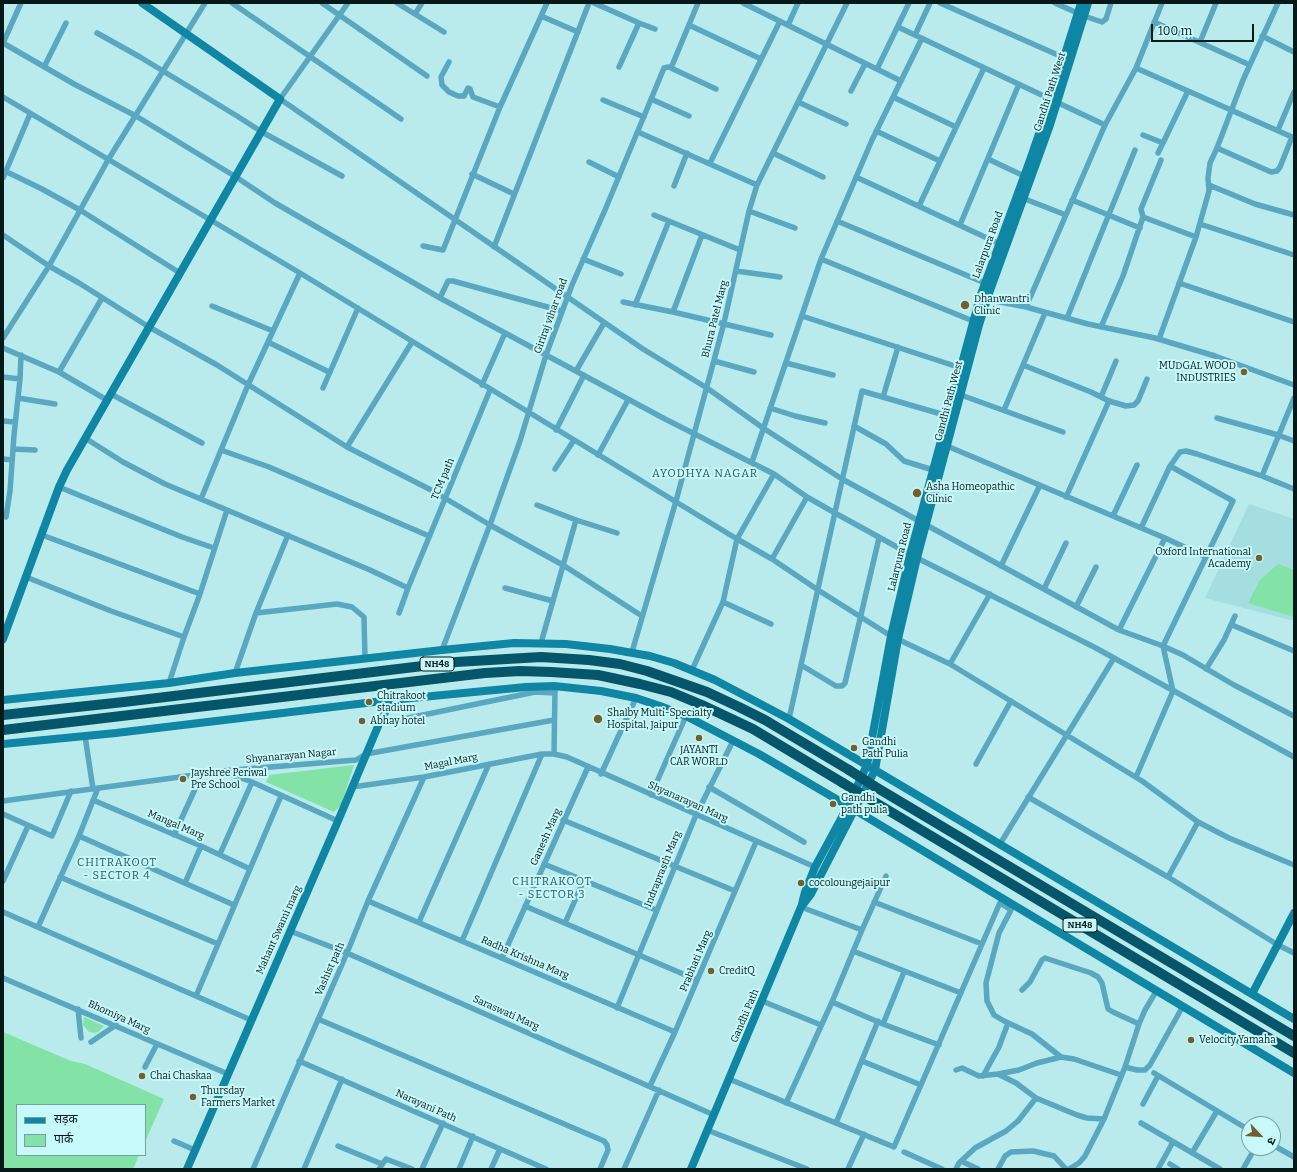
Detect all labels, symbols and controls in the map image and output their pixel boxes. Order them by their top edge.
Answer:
scale bar [1153,16,1256,42]
text: 100 m [1158,24,1192,38]
street label: Gandhi Path West [1032,51,1068,133]
street label: Lalarpura Road [970,210,1006,280]
street label: Giriraj vihar road [532,277,570,355]
street label: Bhura Patel Marg [700,279,730,359]
place label: Dhanwantri Clinic [974,293,1029,316]
marker: Dhanwantri Clinic [959,299,971,311]
street label: Gandhi Path West [933,360,965,442]
place label: MUDGAL WOOD INDUSTRIES [1159,360,1236,384]
marker: MUDGAL WOOD INDUSTRIES [1239,367,1249,377]
street label: TCM path [429,456,457,502]
district label: AYODHYA NAGAR [652,467,758,481]
place label: Asha Homeopathic Clinic [926,481,1015,504]
marker: Asha Homeopathic Clinic [911,487,923,499]
street label: Lalarpura Road [886,521,914,593]
place label: Oxford International Academy [1155,546,1251,570]
marker: Oxford International Academy [1254,553,1264,563]
road number: NH48 [420,657,454,671]
place label: Chitrakoot stadium [377,690,426,714]
marker: Chitrakoot stadium [364,697,374,707]
place label: Shalby Multi-Specialty Hospital, Jaipur [607,707,712,730]
marker: Shalby Multi-Specialty Hospital, Jaipur [592,713,604,725]
place label: Abhay hotel [370,715,425,727]
marker: Abhay hotel [357,716,367,726]
marker: JAYANTI CAR WORLD [694,733,704,743]
place label: Gandhi Path Pulia [862,736,908,760]
marker: Gandhi Path Pulia [849,743,859,753]
place label: JAYANTI CAR WORLD [670,744,728,768]
street label: Shyanarayan Nagar [245,746,337,766]
street label: Magal Marg [423,751,479,773]
place label: Jayshree Periwal Pre School [191,767,267,790]
marker: Jayshree Periwal Pre School [178,774,188,784]
street label: Shyanarayan Marg [646,779,730,825]
place label: Gandhi path pulia [841,792,888,816]
marker: Gandhi path pulia [828,799,838,809]
street label: Ganesh Marg [528,806,564,868]
street label: Mangal Marg [146,808,206,842]
street label: Indraprasth Marg [642,829,684,909]
district label: CHITRAKOOT - SECTOR 4 [77,856,157,882]
district label: CHITRAKOOT - SECTOR 3 [512,875,592,901]
place label: cocoloungejaipur [809,877,890,889]
marker: cocoloungejaipur [796,878,806,888]
street label: Mahant Swami marg [254,884,304,976]
road number: NH48 [1063,918,1097,932]
street label: Prabhati Marg [678,928,714,994]
street label: Radha Krishna Marg [479,934,571,982]
street label: Vashist path [313,940,347,998]
place label: CreditQ [719,965,755,977]
marker: CreditQ [706,966,716,976]
street label: Gandhi Path [728,987,762,1045]
street label: Saraswati Marg [471,993,541,1033]
street label: Bhomiya Marg [86,998,152,1036]
place label: Velocity Yamaha [1199,1034,1276,1046]
marker: Velocity Yamaha [1186,1035,1196,1045]
place label: Chai Chaskaa [150,1070,212,1082]
marker: Chai Chaskaa [137,1071,147,1081]
place label: Thursday Farmers Market [201,1085,275,1108]
street label: Narayani Path [394,1087,458,1125]
marker: Thursday Farmers Market [188,1092,198,1102]
legend [16,1104,146,1156]
text: सड़क [54,1112,78,1126]
north arrow [1241,1116,1281,1156]
text: पार्क [54,1132,73,1146]
text: उ [1264,1135,1279,1147]

